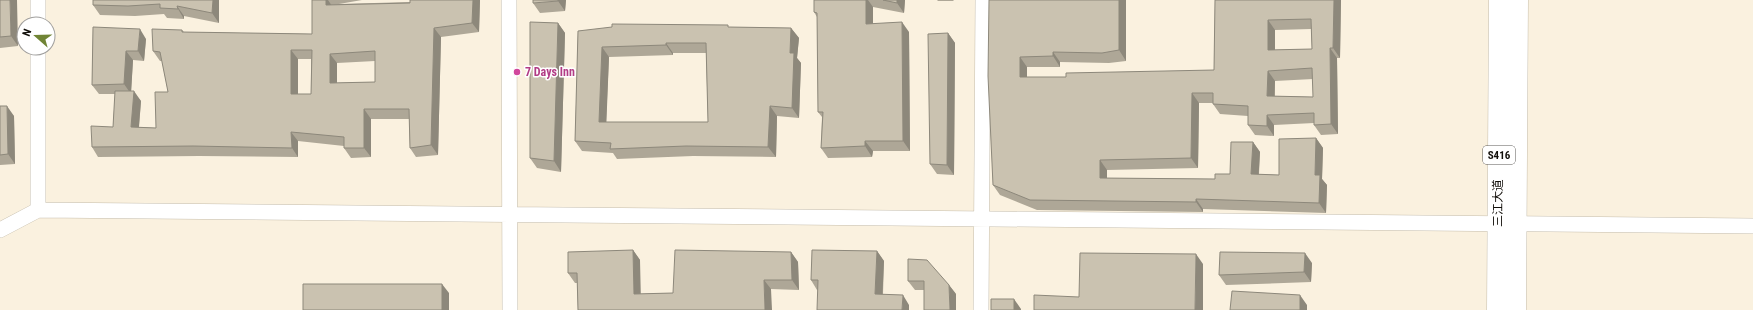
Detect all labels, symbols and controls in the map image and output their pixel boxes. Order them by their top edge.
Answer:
north arrow [16,16,56,56]
text: N [20,27,34,38]
place label: 7 Days Inn [525,65,575,79]
marker: 7 Days Inn [512,67,522,77]
road number: S416 [1483,146,1515,164]
street label: 三江大道 [1491,179,1505,227]

